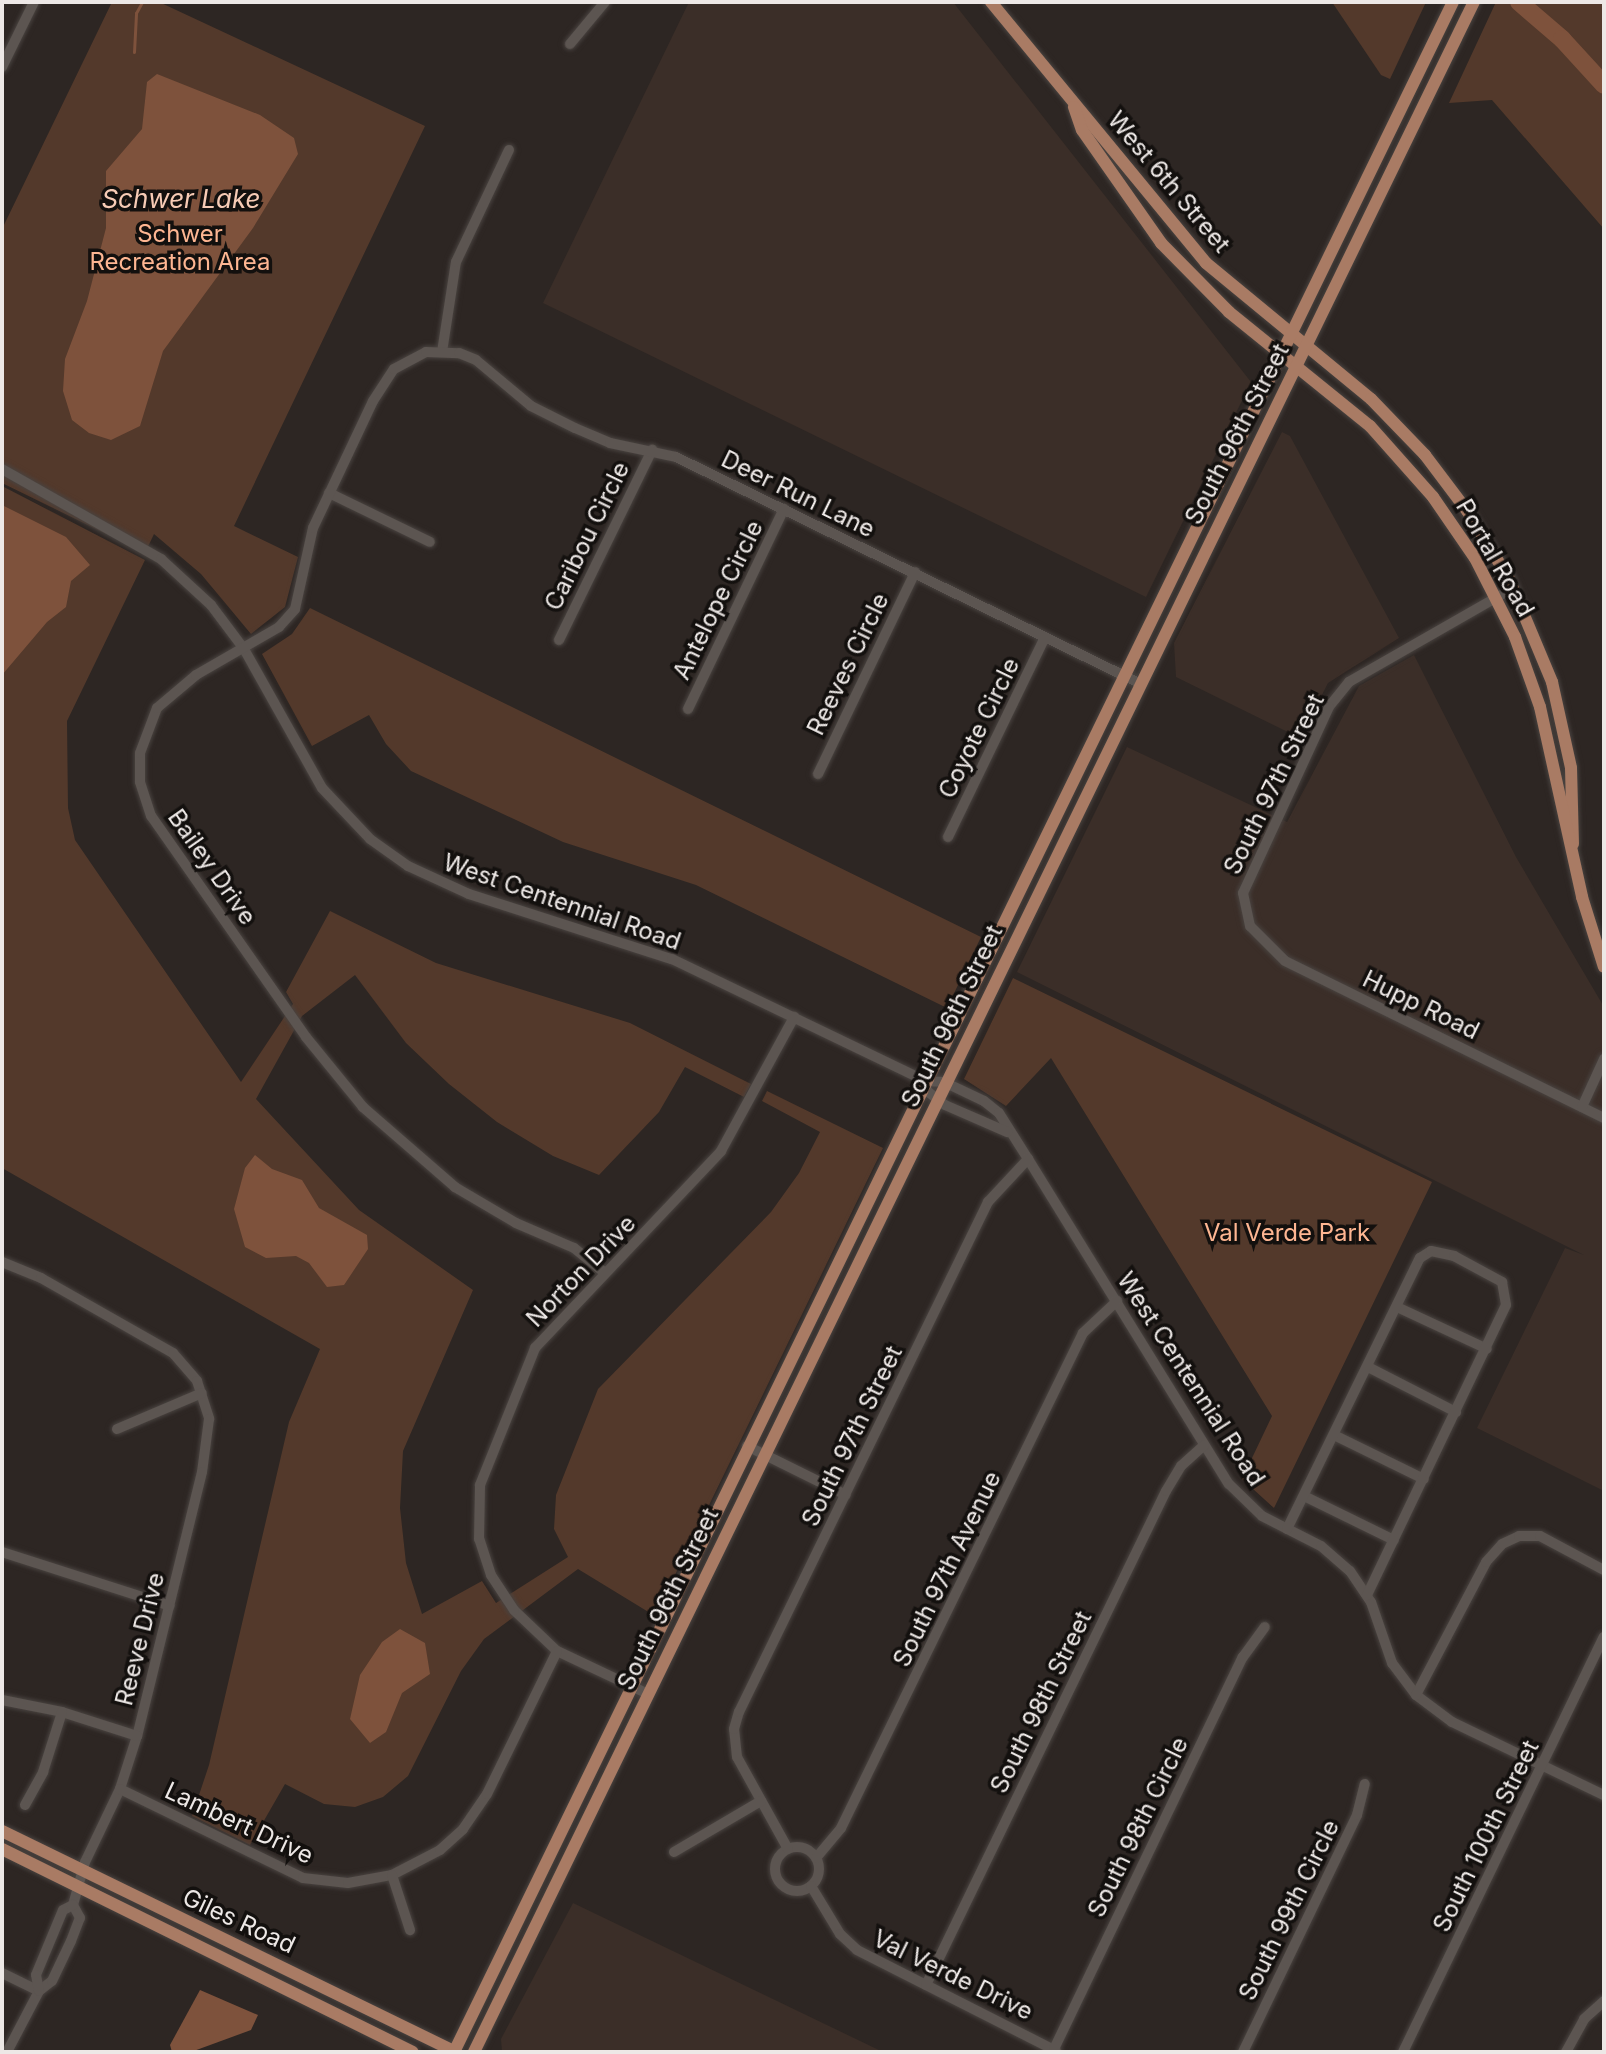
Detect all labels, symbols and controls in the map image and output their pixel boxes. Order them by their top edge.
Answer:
street label: West 6th Street [1102,106,1236,258]
water label: Schwer Lake [101,183,261,215]
park label: Schwer Recreation Area [89,220,271,276]
street label: South 96th Street [1179,339,1295,529]
street label: Deer Run Lane [717,444,879,544]
street label: Caribou Circle [539,457,635,615]
street label: Portal Road [1450,494,1540,622]
street label: Antelope Circle [667,516,769,684]
street label: Reeves Circle [801,588,895,740]
street label: Coyote Circle [933,653,1025,803]
street label: South 97th Street [1218,689,1330,879]
street label: Bailey Drive [162,804,262,930]
street label: West Centennial Road [440,848,684,956]
street label: South 96th Street [895,920,1009,1112]
street label: Hupp Road [1358,964,1484,1046]
street label: Norton Drive [520,1209,642,1333]
park label: Val Verde Park [1204,1219,1370,1247]
street label: West Centennial Road [1111,1267,1271,1491]
street label: South 97th Street [796,1341,908,1531]
street label: South 97th Avenue [887,1467,1007,1671]
street label: South 96th Street [611,1503,725,1695]
street label: Reeve Drive [110,1570,170,1708]
street label: South 98th Street [984,1606,1098,1798]
street label: South 98th Circle [1082,1732,1194,1922]
street label: South 100th Street [1427,1735,1545,1937]
street label: Lambert Drive [160,1776,318,1870]
street label: South 99th Circle [1233,1815,1345,2005]
street label: Giles Road [178,1882,300,1960]
street label: Val Verde Drive [868,1924,1038,2026]

